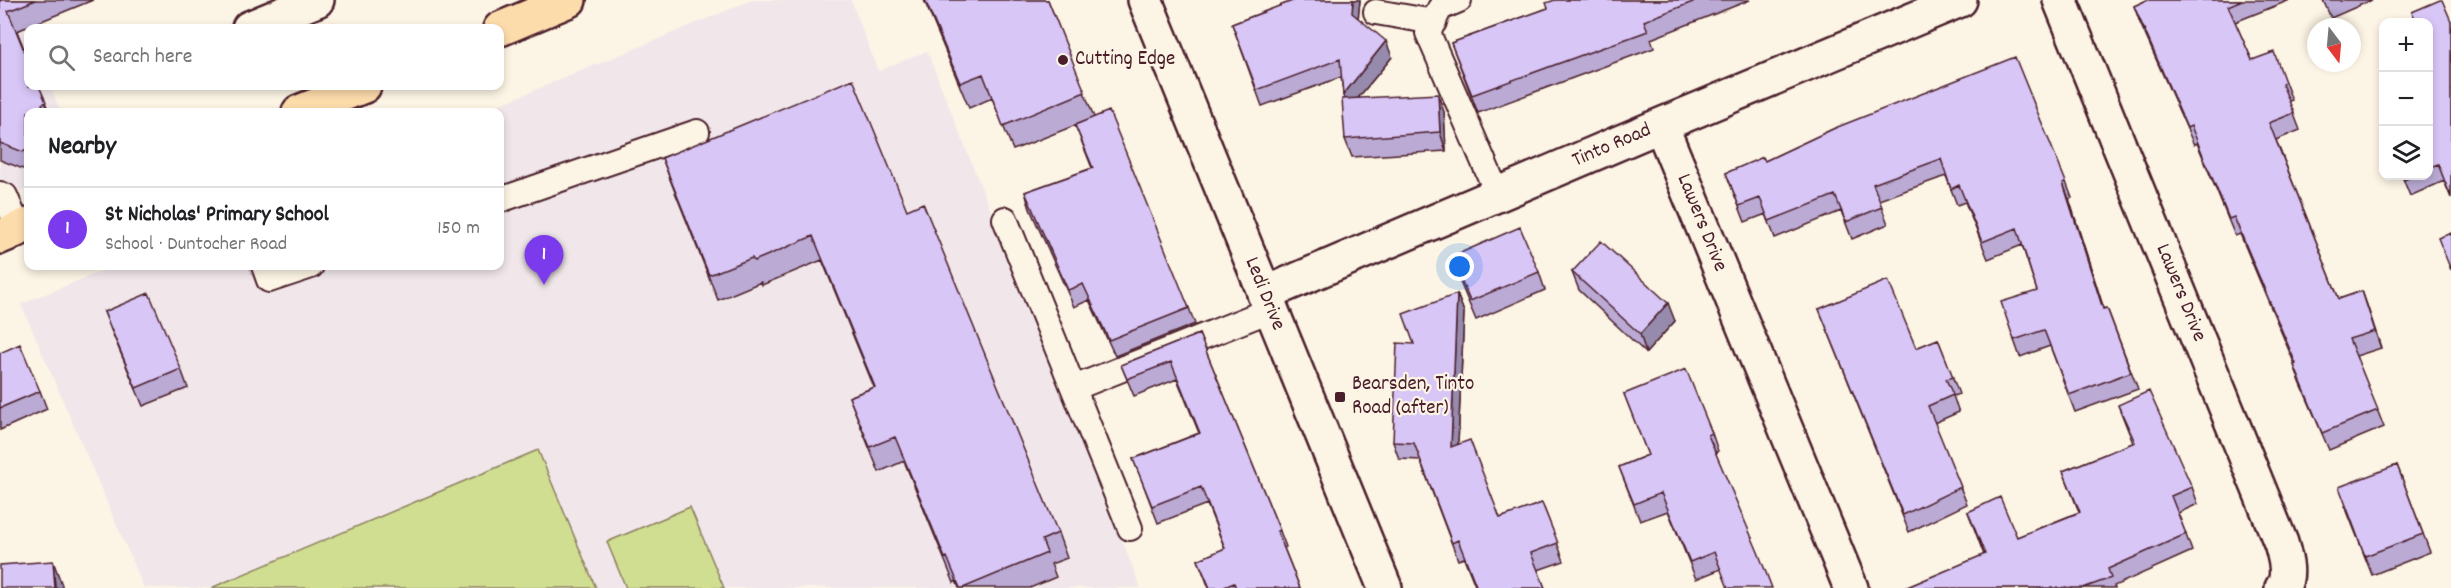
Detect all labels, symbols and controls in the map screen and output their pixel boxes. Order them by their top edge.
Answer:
north arrow [2307,18,2361,72]
map controls [2379,18,2433,180]
button: + [2379,18,2433,72]
search box [24,24,504,90]
icon: search [45,41,78,74]
text: Search here [93,42,192,73]
place label: Cutting Edge [1075,45,1175,75]
marker: Cutting Edge [1056,53,1070,67]
button: − [2379,72,2433,126]
street label: Tinto Road [1568,116,1656,176]
button: layers [2379,126,2433,180]
text: Nearby [48,129,116,166]
street label: Lawers Drive [1668,170,1734,276]
text: St Nicholas' Primary School [105,200,329,231]
text: 1 [65,215,70,243]
text: 150 m [437,215,480,243]
text: School · Duntocher Road [105,231,287,259]
pin: 1 [524,236,564,285]
street label: Lawers Drive [2147,240,2213,346]
your location [1445,252,1474,281]
street label: Ledi Drive [1236,253,1292,335]
place label: Bearsden, Tinto Road (after) [1352,370,1474,424]
marker: Bearsden, Tinto Road (after) [1333,390,1347,404]

